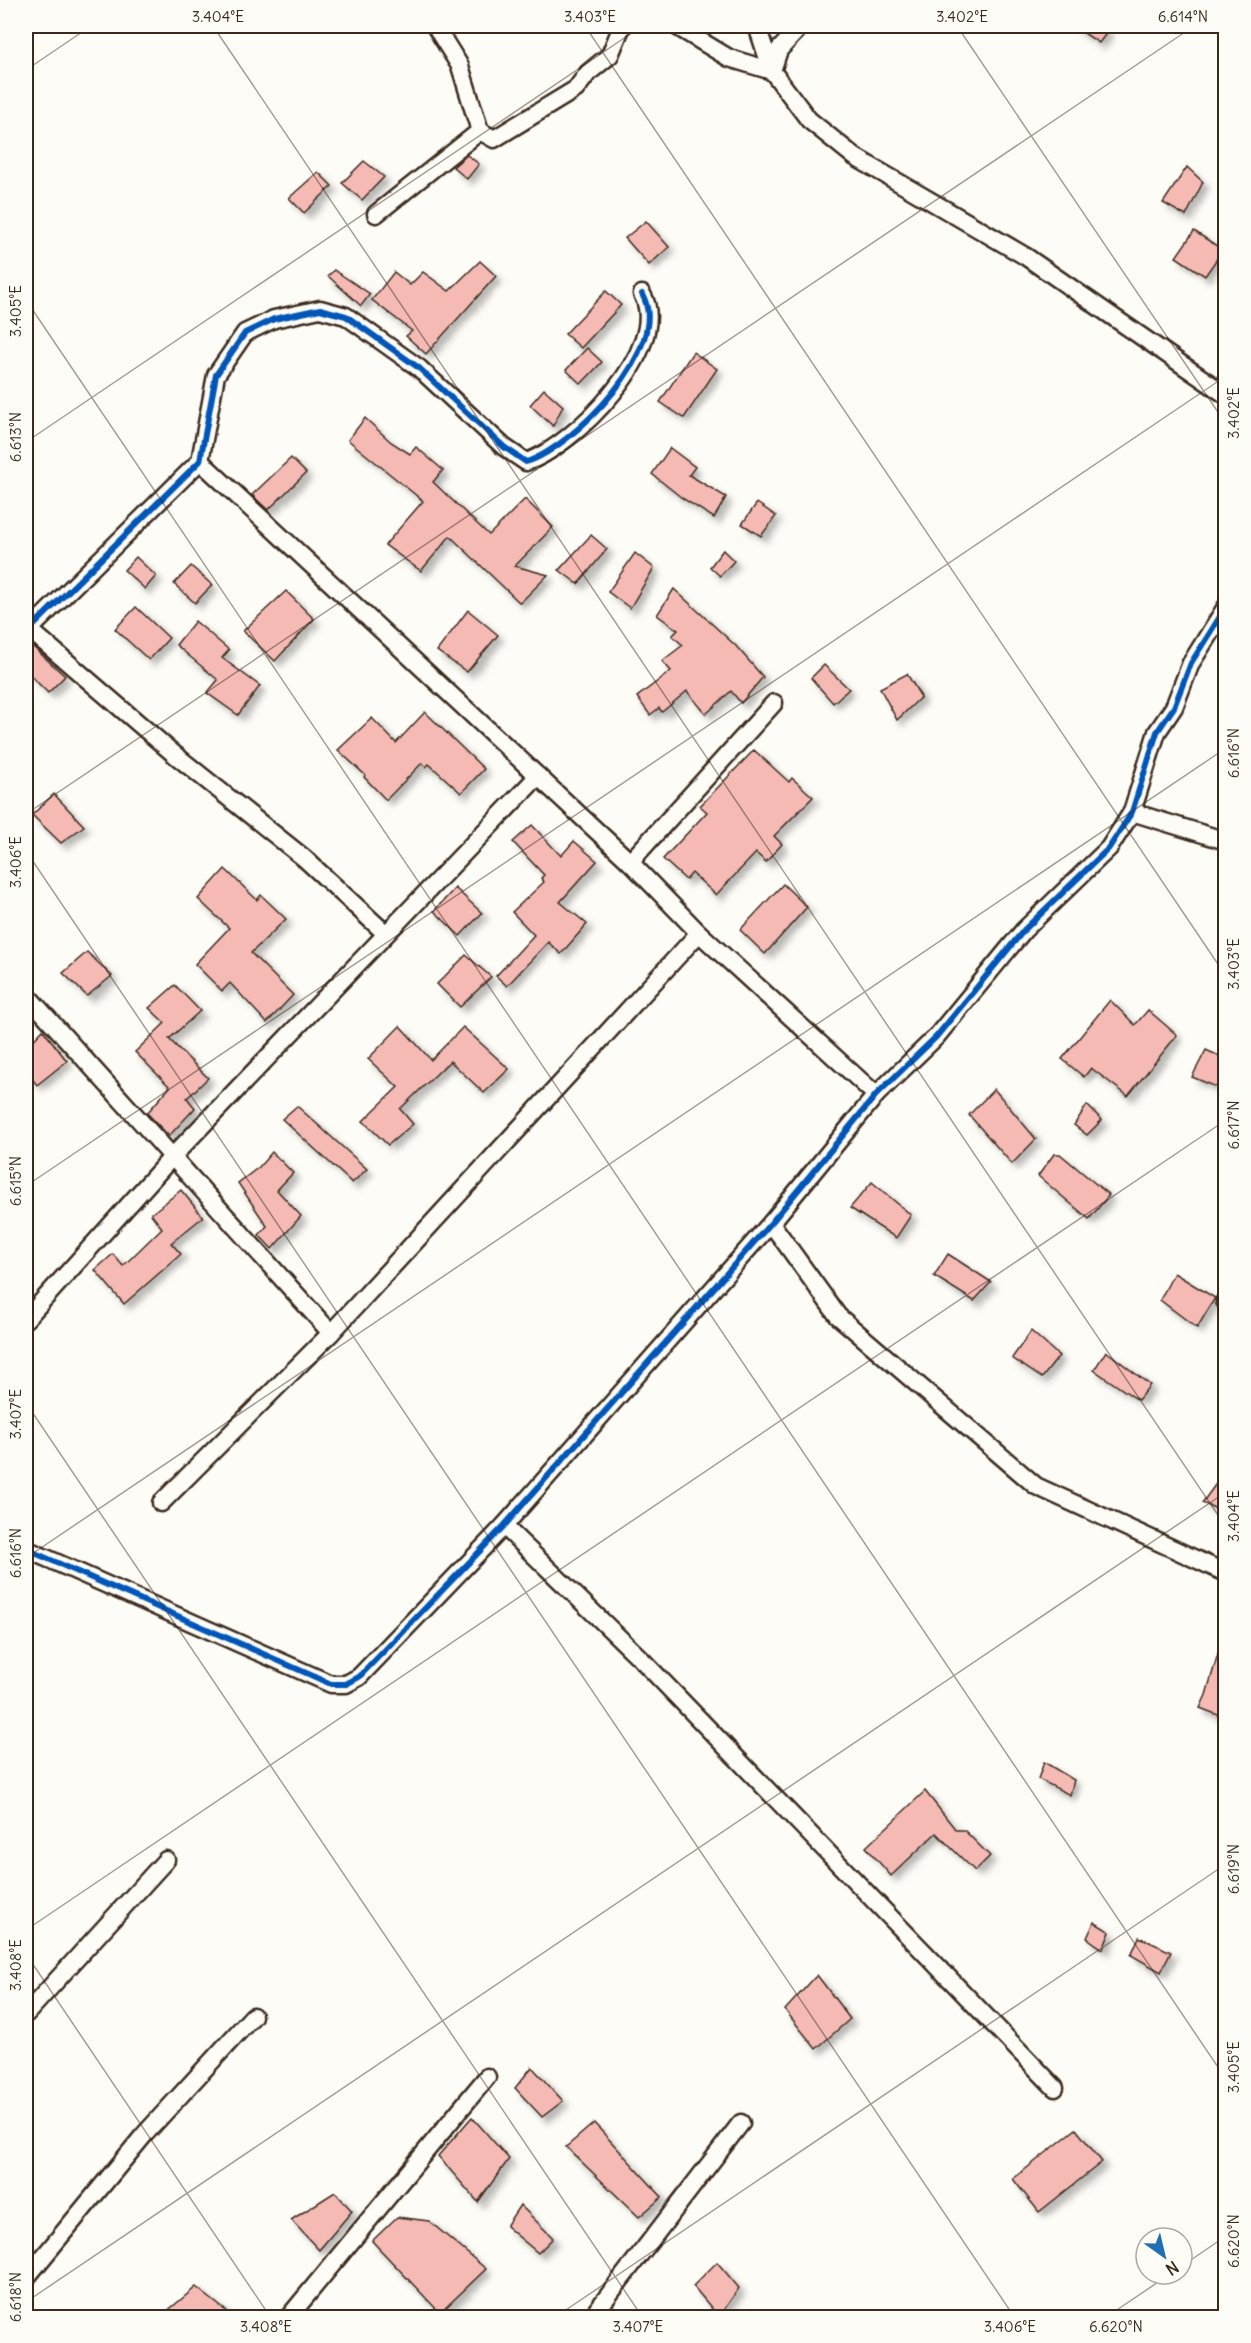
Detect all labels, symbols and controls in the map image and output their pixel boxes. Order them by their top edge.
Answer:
text: 3.404°E [192,7,244,26]
text: 3.403°E [564,7,616,26]
text: 3.402°E [936,7,988,26]
text: 6.614°N [1158,7,1208,26]
text: 3.405°E [6,285,25,337]
text: 3.402°E [1224,387,1243,439]
text: 6.613°N [6,412,25,462]
text: 6.616°N [1224,728,1243,778]
text: 3.406°E [6,836,25,888]
text: 3.403°E [1224,938,1243,990]
text: 6.617°N [1224,1100,1243,1150]
text: 6.615°N [6,1156,25,1206]
text: 3.407°E [6,1388,25,1439]
text: 3.404°E [1224,1490,1243,1542]
text: 6.616°N [6,1528,25,1578]
text: 6.619°N [1224,1844,1243,1894]
text: 3.408°E [6,1939,25,1991]
text: 3.405°E [1224,2041,1243,2093]
text: 6.620°N [1224,2214,1243,2268]
north arrow [1134,2226,1194,2286]
text: N [1162,2257,1183,2280]
text: 6.618°N [6,2272,25,2322]
text: 3.408°E [240,2317,292,2336]
text: 3.407°E [613,2317,664,2336]
text: 3.406°E [984,2317,1036,2336]
text: 6.620°N [1089,2317,1143,2336]

